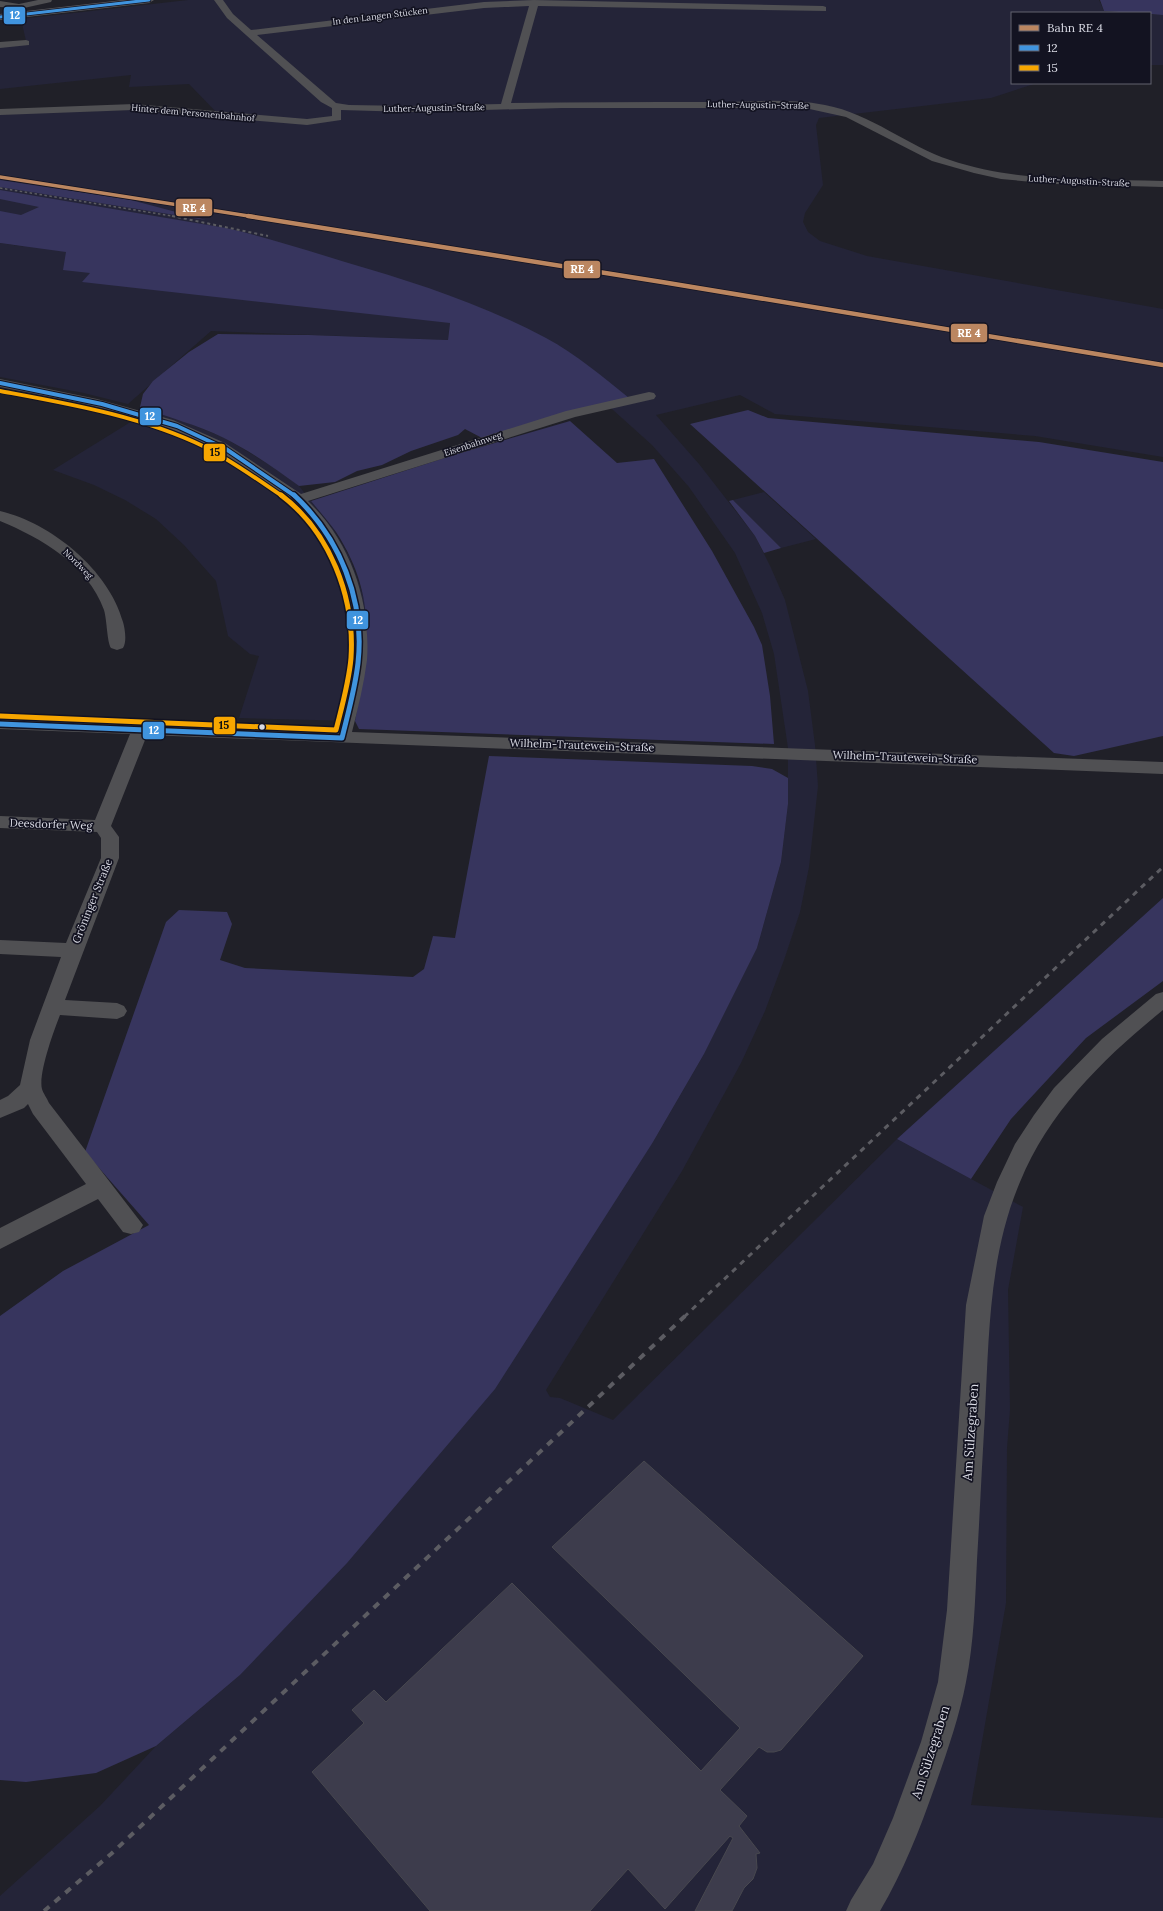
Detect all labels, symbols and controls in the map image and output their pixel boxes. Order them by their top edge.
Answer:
street label: In den Langen Stücken [332,4,429,27]
line badge: 12 [3,6,26,25]
text: 12 [10,8,20,22]
legend [1011,12,1151,84]
text: Bahn RE 4 [1047,20,1103,35]
text: 12 [1047,40,1058,55]
text: 15 [1047,60,1058,75]
street label: Luther-Augustin-Straße [707,98,809,111]
street label: Luther-Augustin-Straße [383,101,485,114]
street label: Hinter dem Personenbahnhof [131,102,256,123]
street label: Luther-Augustin-Straße [1028,172,1130,189]
line badge: RE 4 [175,198,213,217]
text: RE 4 [182,201,206,215]
line badge: RE 4 [563,260,601,279]
text: RE 4 [570,262,594,276]
line badge: RE 4 [950,323,988,343]
text: RE 4 [957,326,981,340]
line badge: 12 [139,407,162,426]
text: 12 [145,409,155,423]
street label: Eisenbahnweg [443,429,504,458]
line badge: 15 [203,443,226,462]
text: 15 [210,445,220,459]
street label: Nordweg [61,546,96,582]
line badge: 12 [346,610,369,630]
text: 12 [353,613,363,627]
line badge: 15 [213,716,236,735]
text: 15 [219,718,229,732]
line badge: 12 [142,721,165,740]
unlabelled marker [257,722,267,732]
text: 12 [149,723,159,737]
street label: Wilhelm-Trautewein-Straße [509,735,655,755]
street label: Wilhelm-Trautewein-Straße [832,747,978,767]
street label: Deesdorfer Weg [9,816,94,832]
street label: Gröninger Straße [69,857,115,945]
street label: Am Sülzegraben [959,1383,982,1482]
street label: Am Sülzegraben [907,1703,954,1802]

